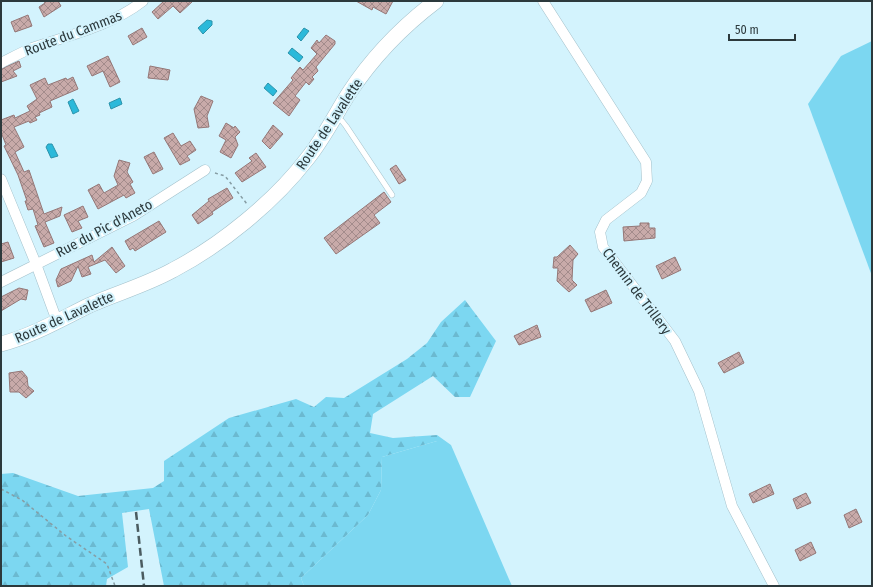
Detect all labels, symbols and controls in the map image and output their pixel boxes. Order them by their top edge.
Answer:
street label: Route du Cammas [22,7,124,60]
scale bar [729,16,795,42]
text: 50 m [735,23,759,37]
street label: Route de Lavalette [293,75,366,173]
street label: Rue du Pic d'Aneto [53,196,155,261]
street label: Chemin de Trillery [599,245,675,338]
street label: Route de Lavalette [12,288,116,347]

